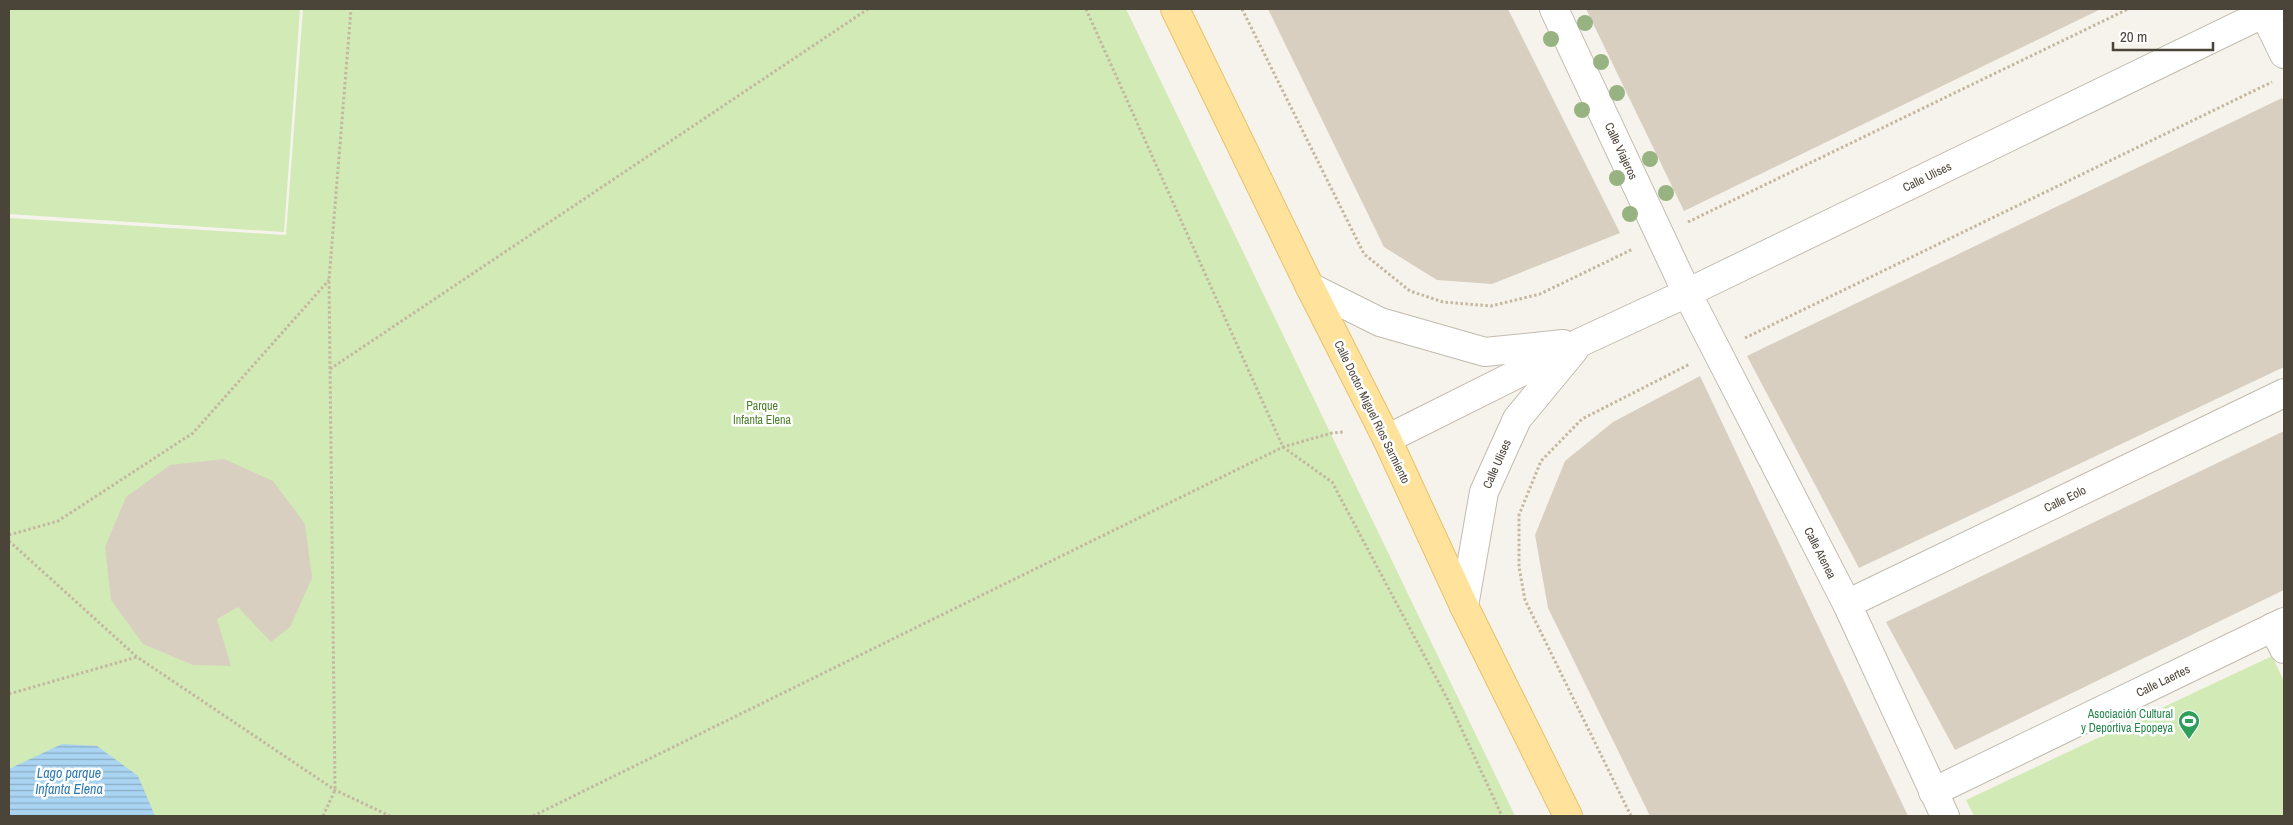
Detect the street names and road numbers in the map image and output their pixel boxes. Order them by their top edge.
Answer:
street label: Calle Viajeros [1601,120,1641,182]
street label: Calle Ulises [1900,158,1954,196]
street label: Calle Doctor Miguel Rios Sarmiento [1330,338,1414,486]
street label: Calle Ulises [1479,437,1515,491]
street label: Calle Eolo [2041,482,2089,516]
street label: Calle Atenea [1800,525,1840,582]
street label: Calle Laertes [2133,661,2193,701]

